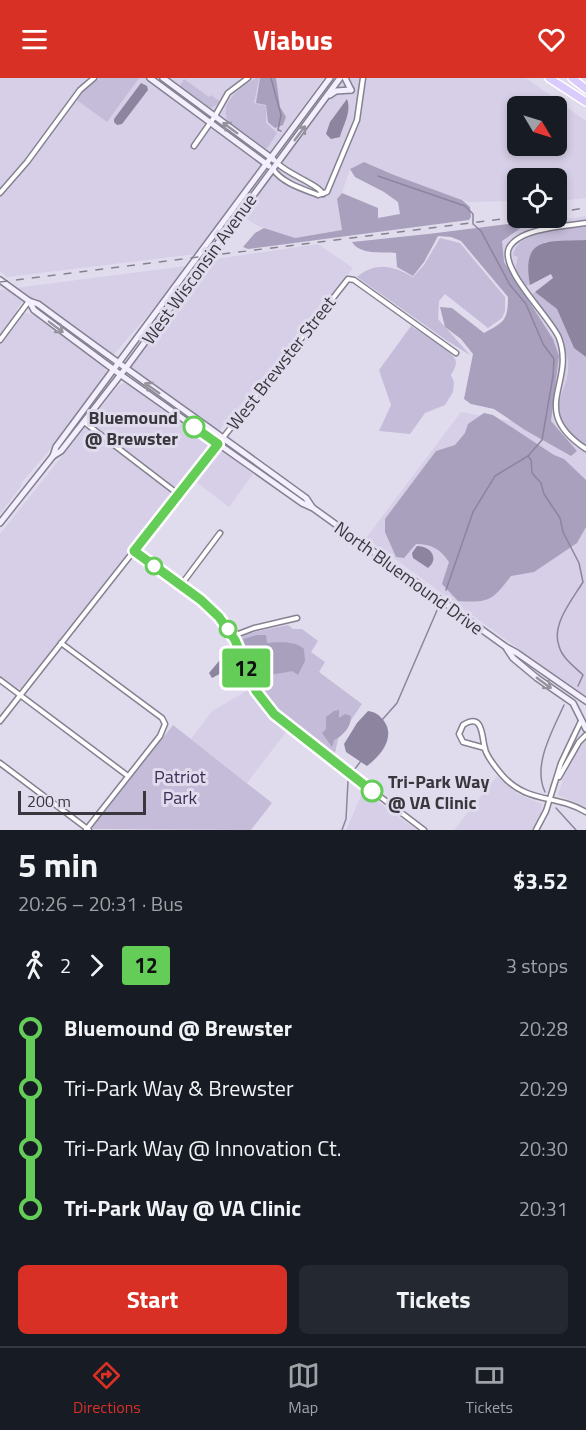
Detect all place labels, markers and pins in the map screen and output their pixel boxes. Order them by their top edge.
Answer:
place label: Bluemound @ Brewster [85,404,178,452]
marker: Bluemound @ Brewster [183,416,205,438]
unlabelled marker [145,557,163,575]
unlabelled marker [219,620,237,638]
place label: Tri-Park Way @ VA Clinic [388,768,489,816]
marker: Tri-Park Way @ VA Clinic [361,780,383,802]

